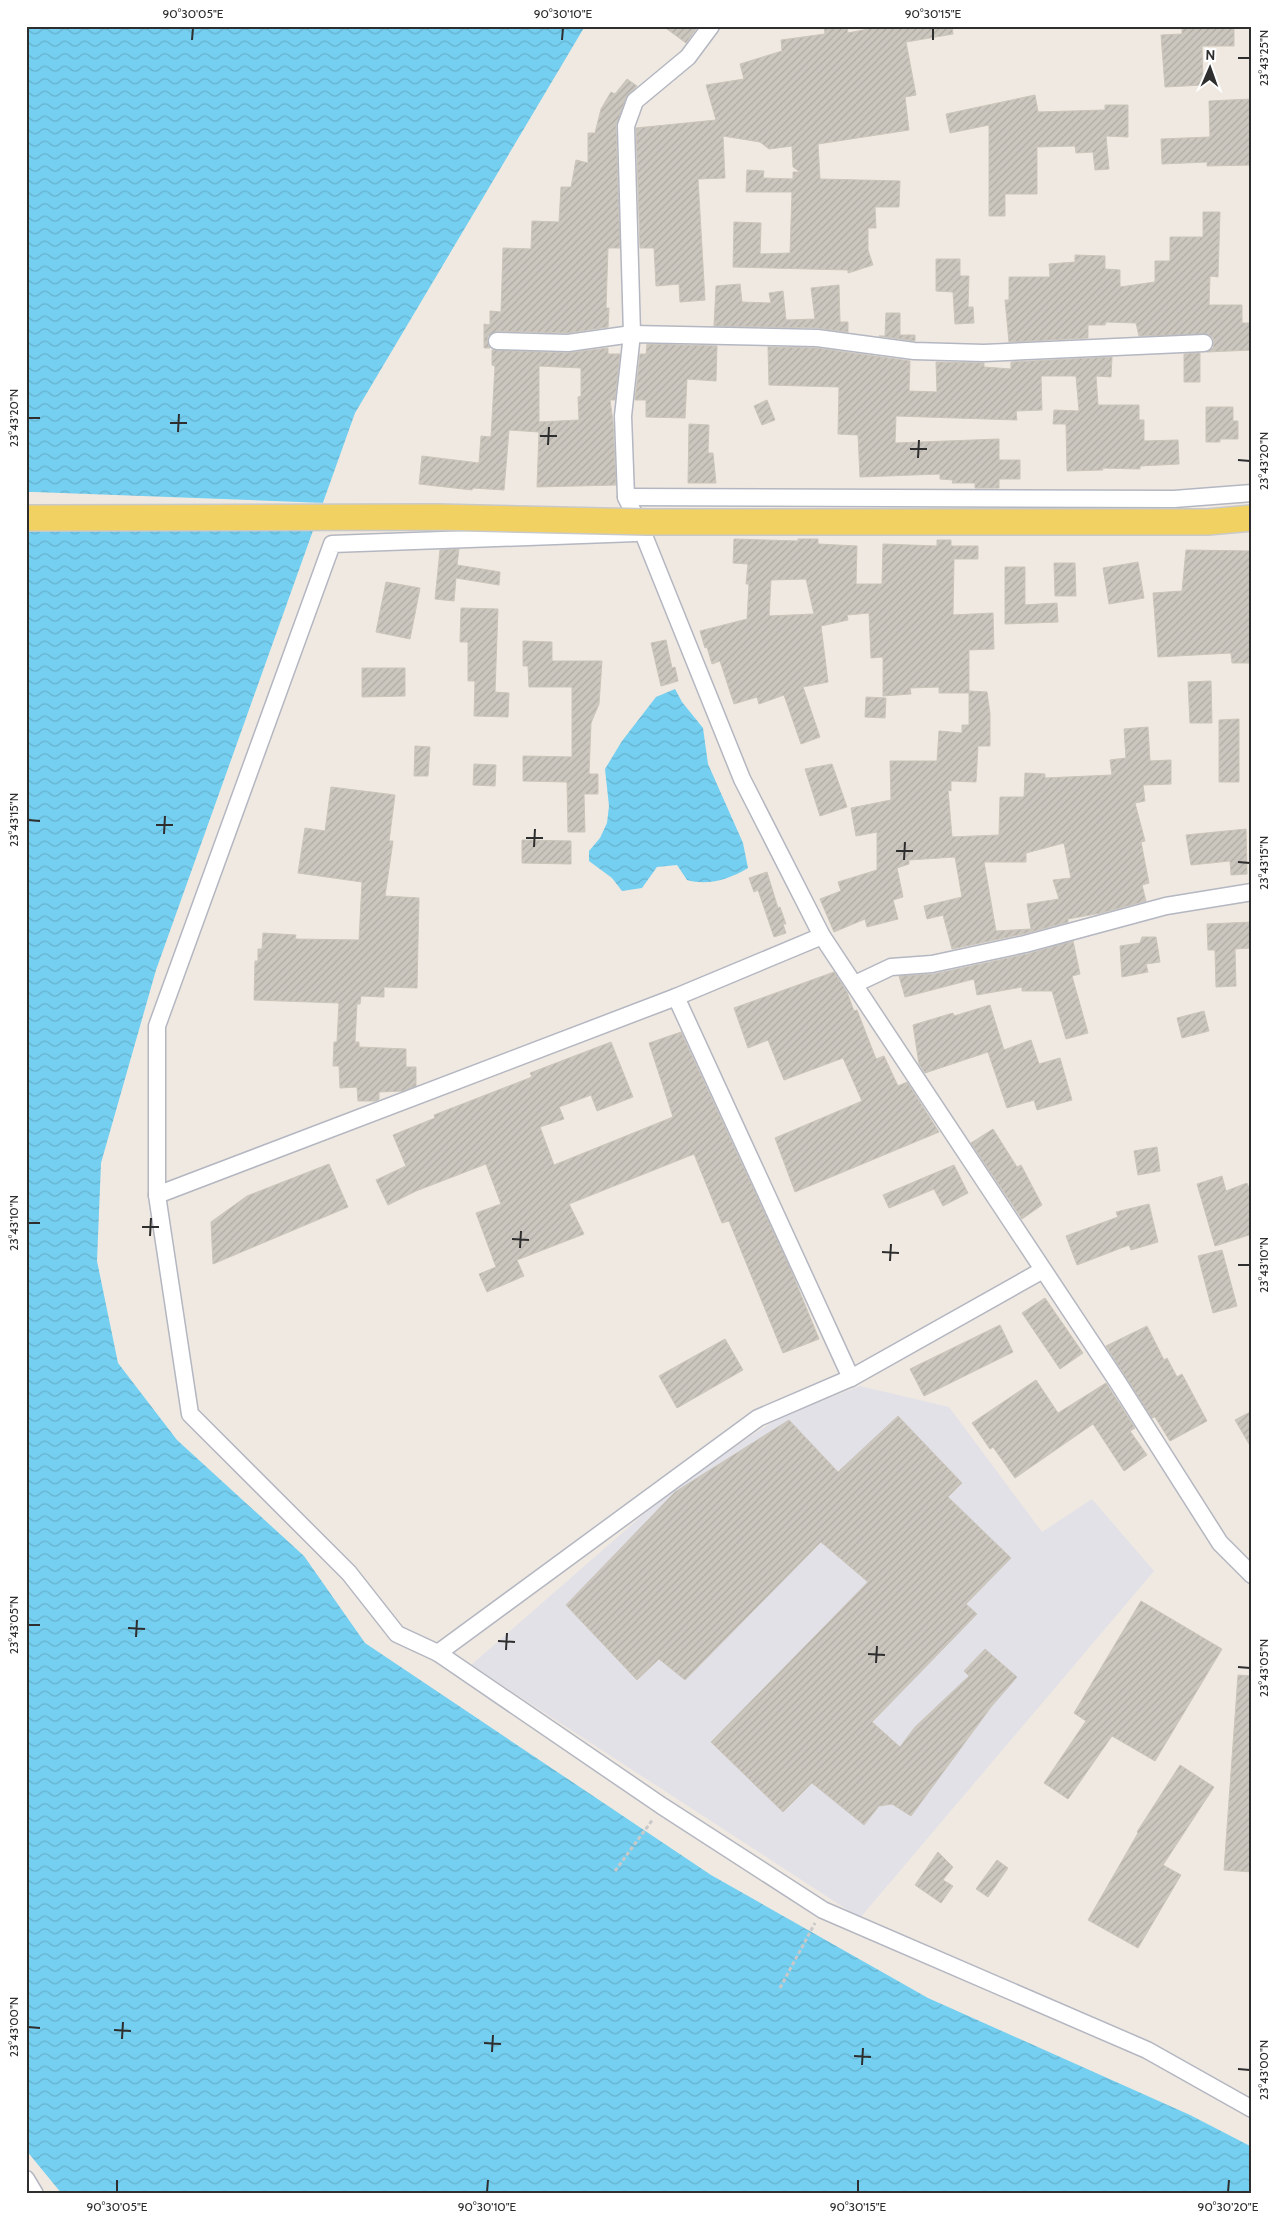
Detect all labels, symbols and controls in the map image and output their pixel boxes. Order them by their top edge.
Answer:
text: 90°30'05"E [163,6,224,21]
text: 90°30'10"E [534,6,593,21]
text: 90°30'15"E [905,6,962,21]
text: 23°43'25"N [1256,30,1271,86]
north arrow [1186,42,1236,92]
text: N [1205,46,1216,64]
text: 23°43'20"N [6,389,21,447]
text: 23°43'20"N [1256,432,1271,490]
text: 23°43'15"N [6,793,21,847]
text: 23°43'15"N [1256,836,1271,890]
text: 23°43'10"N [6,1195,21,1251]
text: 23°43'10"N [1256,1237,1271,1293]
text: 23°43'05"N [6,1596,21,1654]
text: 23°43'05"N [1256,1639,1271,1697]
text: 23°43'00"N [6,1997,21,2057]
text: 23°43'00"N [1256,2040,1271,2100]
text: 90°30'05"E [87,2199,148,2214]
text: 90°30'10"E [458,2199,517,2214]
text: 90°30'15"E [830,2199,887,2214]
text: 90°30'20"E [1198,2199,1259,2214]

